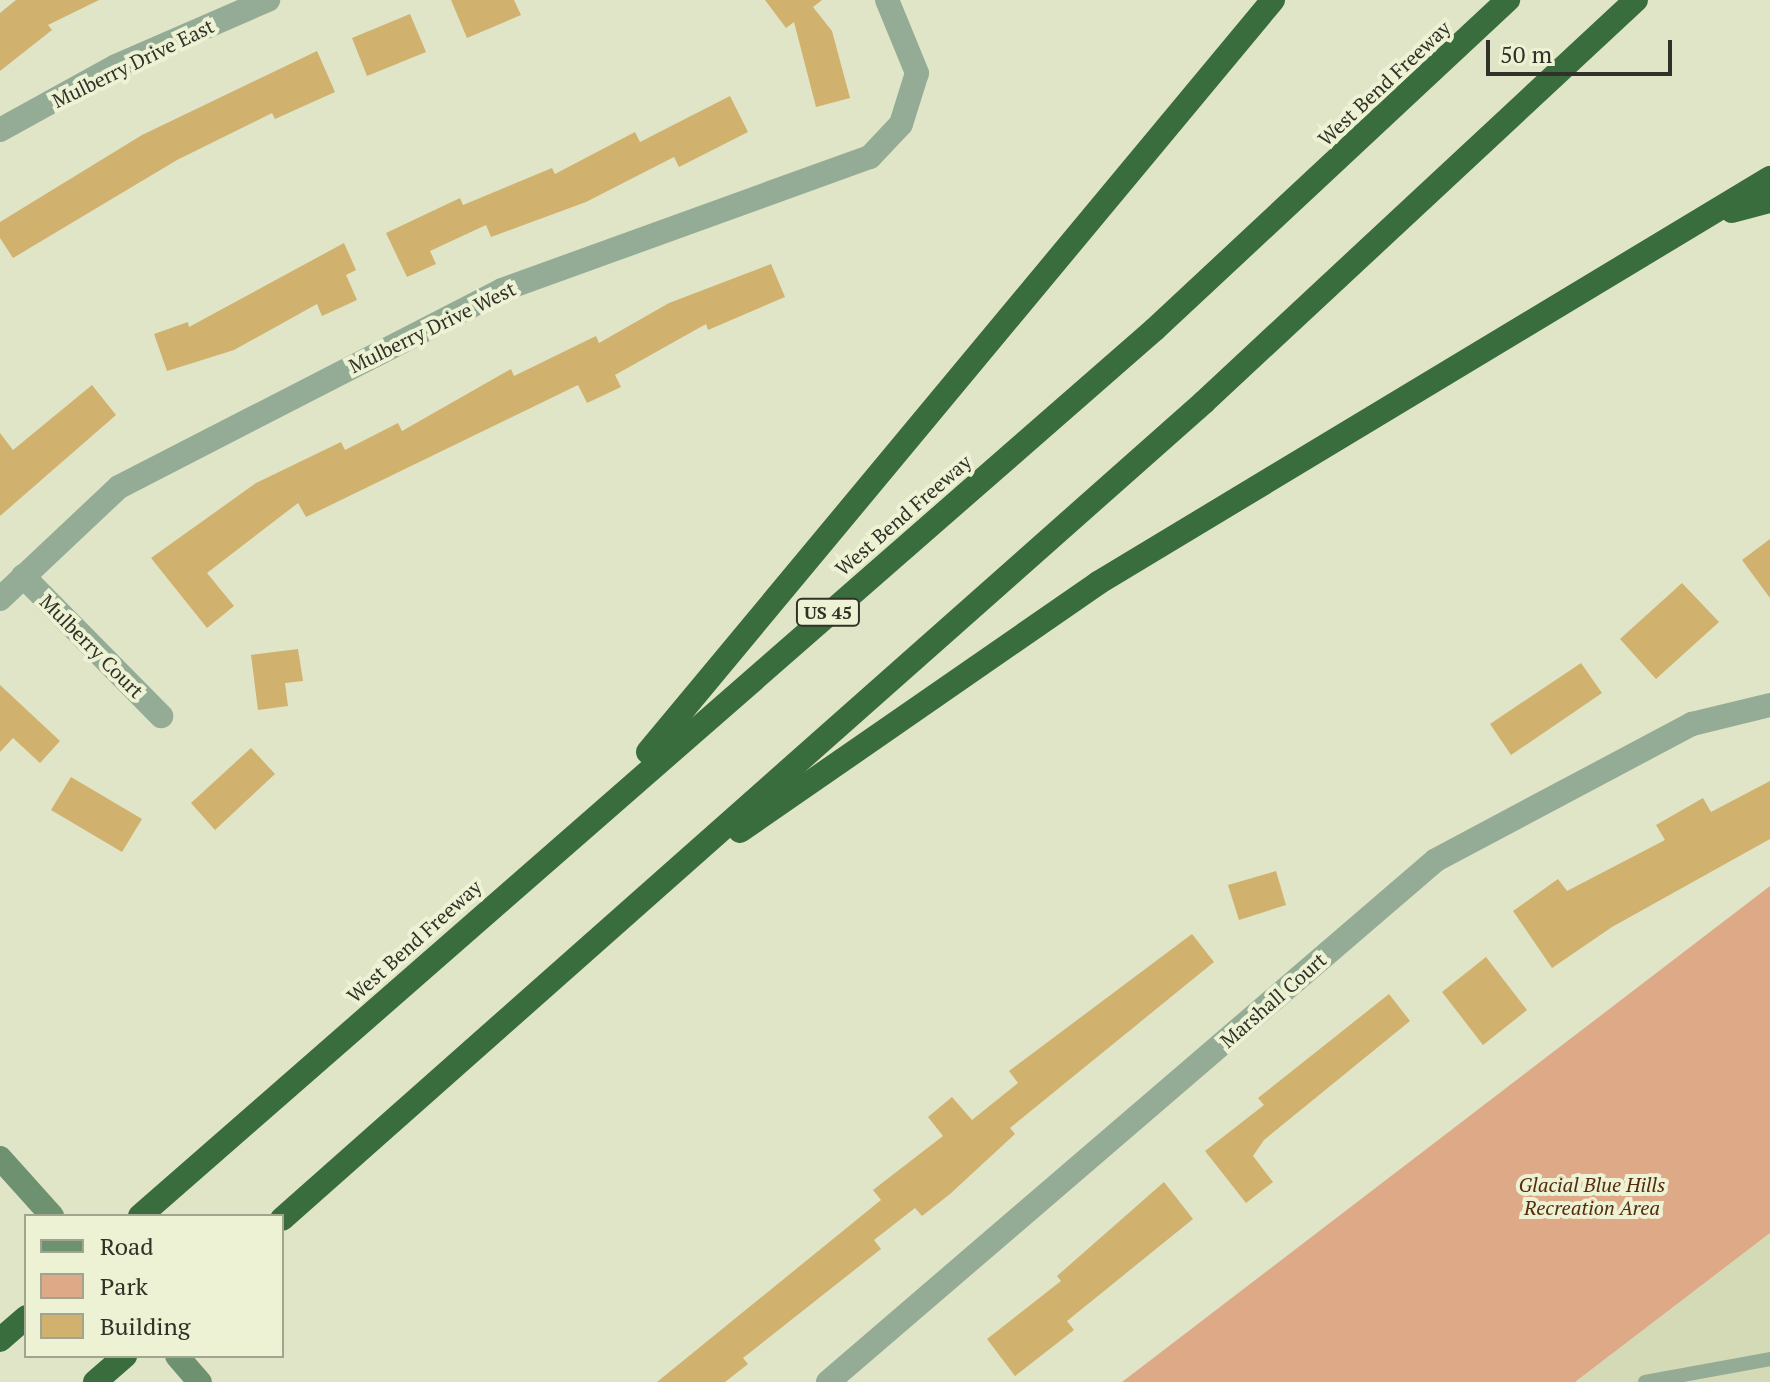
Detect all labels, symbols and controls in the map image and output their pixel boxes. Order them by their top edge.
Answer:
street label: Mulberry Drive East [48,13,218,113]
street label: West Bend Freeway [1313,16,1455,150]
scale bar [1490,24,1676,74]
text: 50 m [1500,38,1552,70]
street label: Mulberry Drive West [345,276,519,378]
street label: West Bend Freeway [830,450,976,580]
street label: Mulberry Court [35,589,149,703]
road number: US 45 [794,598,862,626]
street label: West Bend Freeway [342,875,486,1007]
street label: Marshall Court [1215,947,1331,1053]
park label: Glacial Blue Hills Recreation Area [1519,1172,1665,1219]
legend [24,1214,284,1358]
text: Road [100,1230,154,1262]
text: Park [100,1270,148,1302]
text: Building [100,1310,190,1342]

